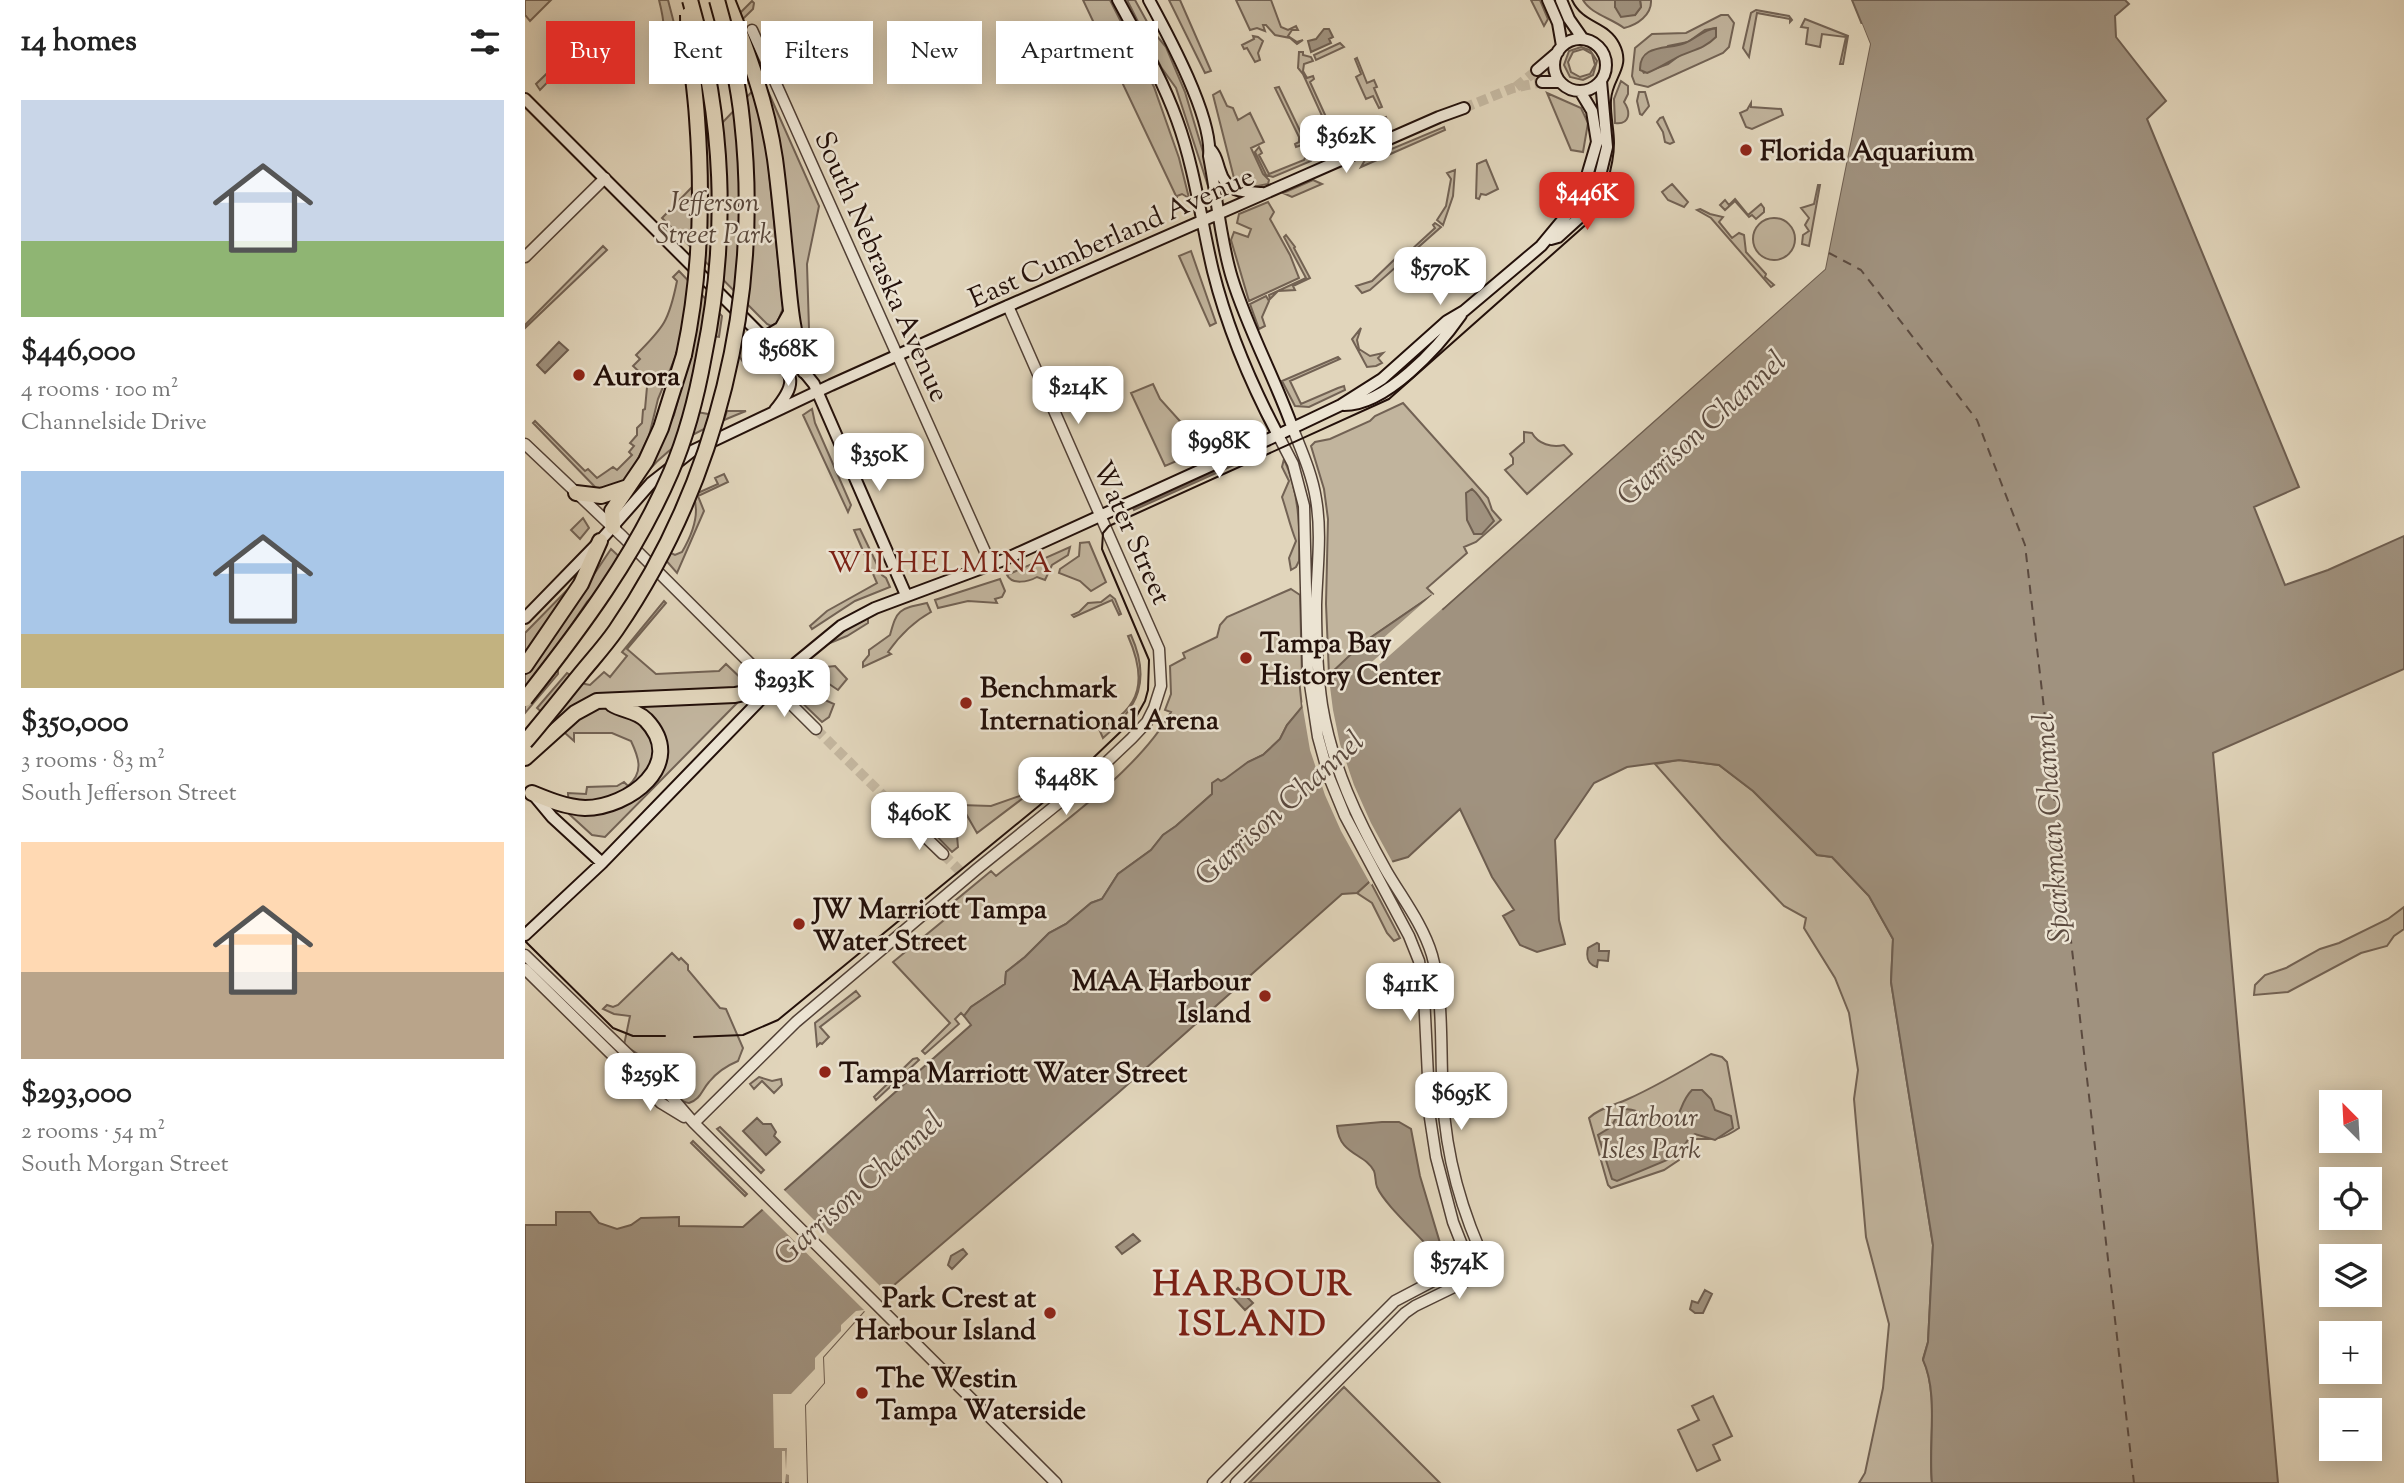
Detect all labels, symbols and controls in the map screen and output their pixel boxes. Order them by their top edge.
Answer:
text: 14 homes [21,21,137,64]
chip: Buy [546,21,635,84]
chip: Rent [649,21,747,84]
chip: Filters [761,21,873,84]
chip: New [887,21,982,84]
chip: Apartment [996,21,1158,84]
icon: filters [466,23,504,61]
pin: $362K [1297,116,1395,175]
text: $362K [1316,121,1376,154]
street label: South Nebraska Avenue [803,126,958,409]
place label: Florida Aquarium [1760,133,1975,173]
marker: Florida Aquarium [1738,142,1754,158]
icon: home [200,145,326,271]
street label: East Cumberland Avenue [963,158,1261,320]
pin: $446K [1538,173,1636,232]
text: $446K [1555,178,1619,211]
park label: Jefferson Street Park [656,184,773,256]
pin: $570K [1391,247,1489,307]
text: $570K [1410,253,1470,286]
pin: $568K [739,328,837,388]
text: $446,000 [21,331,136,374]
text: $568K [758,334,818,367]
water label: Garrison Channel [1608,342,1797,518]
place label: Aurora [593,358,680,398]
pin: $214K [1029,366,1127,426]
marker: Aurora [571,367,587,383]
text: $214K [1048,372,1108,405]
text: 4 rooms · 100 m² [21,374,179,407]
text: Channelside Drive [21,407,207,440]
pin: $998K [1170,420,1268,480]
text: $998K [1188,426,1250,459]
pin: $350K [830,434,928,493]
text: $350K [850,439,908,472]
street label: Water Street [1081,455,1180,612]
icon: home [200,516,326,642]
district label: WILHELMINA [828,543,1054,586]
place label: Tampa Bay History Center [1260,625,1441,697]
marker: Tampa Bay History Center [1238,650,1254,666]
pin: $293K [735,660,833,719]
text: $293K [754,665,814,698]
place label: Benchmark International Arena [980,670,1219,742]
marker: Benchmark International Arena [958,695,974,711]
text: $350,000 [21,702,129,745]
water label: Sparkman Channel [2024,712,2083,944]
water label: Garrison Channel [1186,722,1375,898]
text: 3 rooms · 83 m² [21,745,165,778]
pin: $448K [1017,758,1115,817]
text: $448K [1034,763,1098,796]
text: South Jefferson Street [21,778,237,811]
pin: $460K [870,792,968,852]
text: $460K [887,798,951,831]
icon: home [200,887,326,1013]
place label: JW Marriott Tampa Water Street [811,891,1047,963]
marker: JW Marriott Tampa Water Street [791,916,807,932]
place label: MAA Harbour Island [1072,963,1251,1035]
pin: $411K [1361,964,1459,1023]
text: $411K [1382,969,1438,1002]
marker: MAA Harbour Island [1257,988,1273,1004]
pin: $259K [601,1054,699,1113]
place label: Tampa Marriott Water Street [839,1055,1188,1095]
text: $259K [621,1059,679,1092]
marker: Tampa Marriott Water Street [817,1064,833,1080]
pin: $695K [1412,1072,1510,1132]
text: $293,000 [21,1073,132,1116]
text: $695K [1431,1078,1491,1111]
north arrow [2319,1090,2382,1153]
map controls [2319,1090,2382,1461]
park label: Harbour Isles Park [1601,1099,1701,1171]
water label: Garrison Channel [765,1102,954,1278]
text: 2 rooms · 54 m² [21,1116,165,1149]
text: South Morgan Street [21,1149,229,1182]
button: locate [2319,1167,2382,1230]
pin: $574K [1410,1242,1508,1301]
button: layers [2319,1244,2382,1307]
text: $574K [1430,1247,1488,1280]
district label: HARBOUR ISLAND [1153,1261,1353,1352]
place label: Park Crest at Harbour Island [855,1280,1036,1352]
marker: Park Crest at Harbour Island [1042,1305,1058,1321]
button: + [2319,1321,2382,1384]
place label: The Westin Tampa Waterside [876,1360,1086,1432]
marker: The Westin Tampa Waterside [854,1385,870,1401]
button: − [2319,1398,2382,1461]

